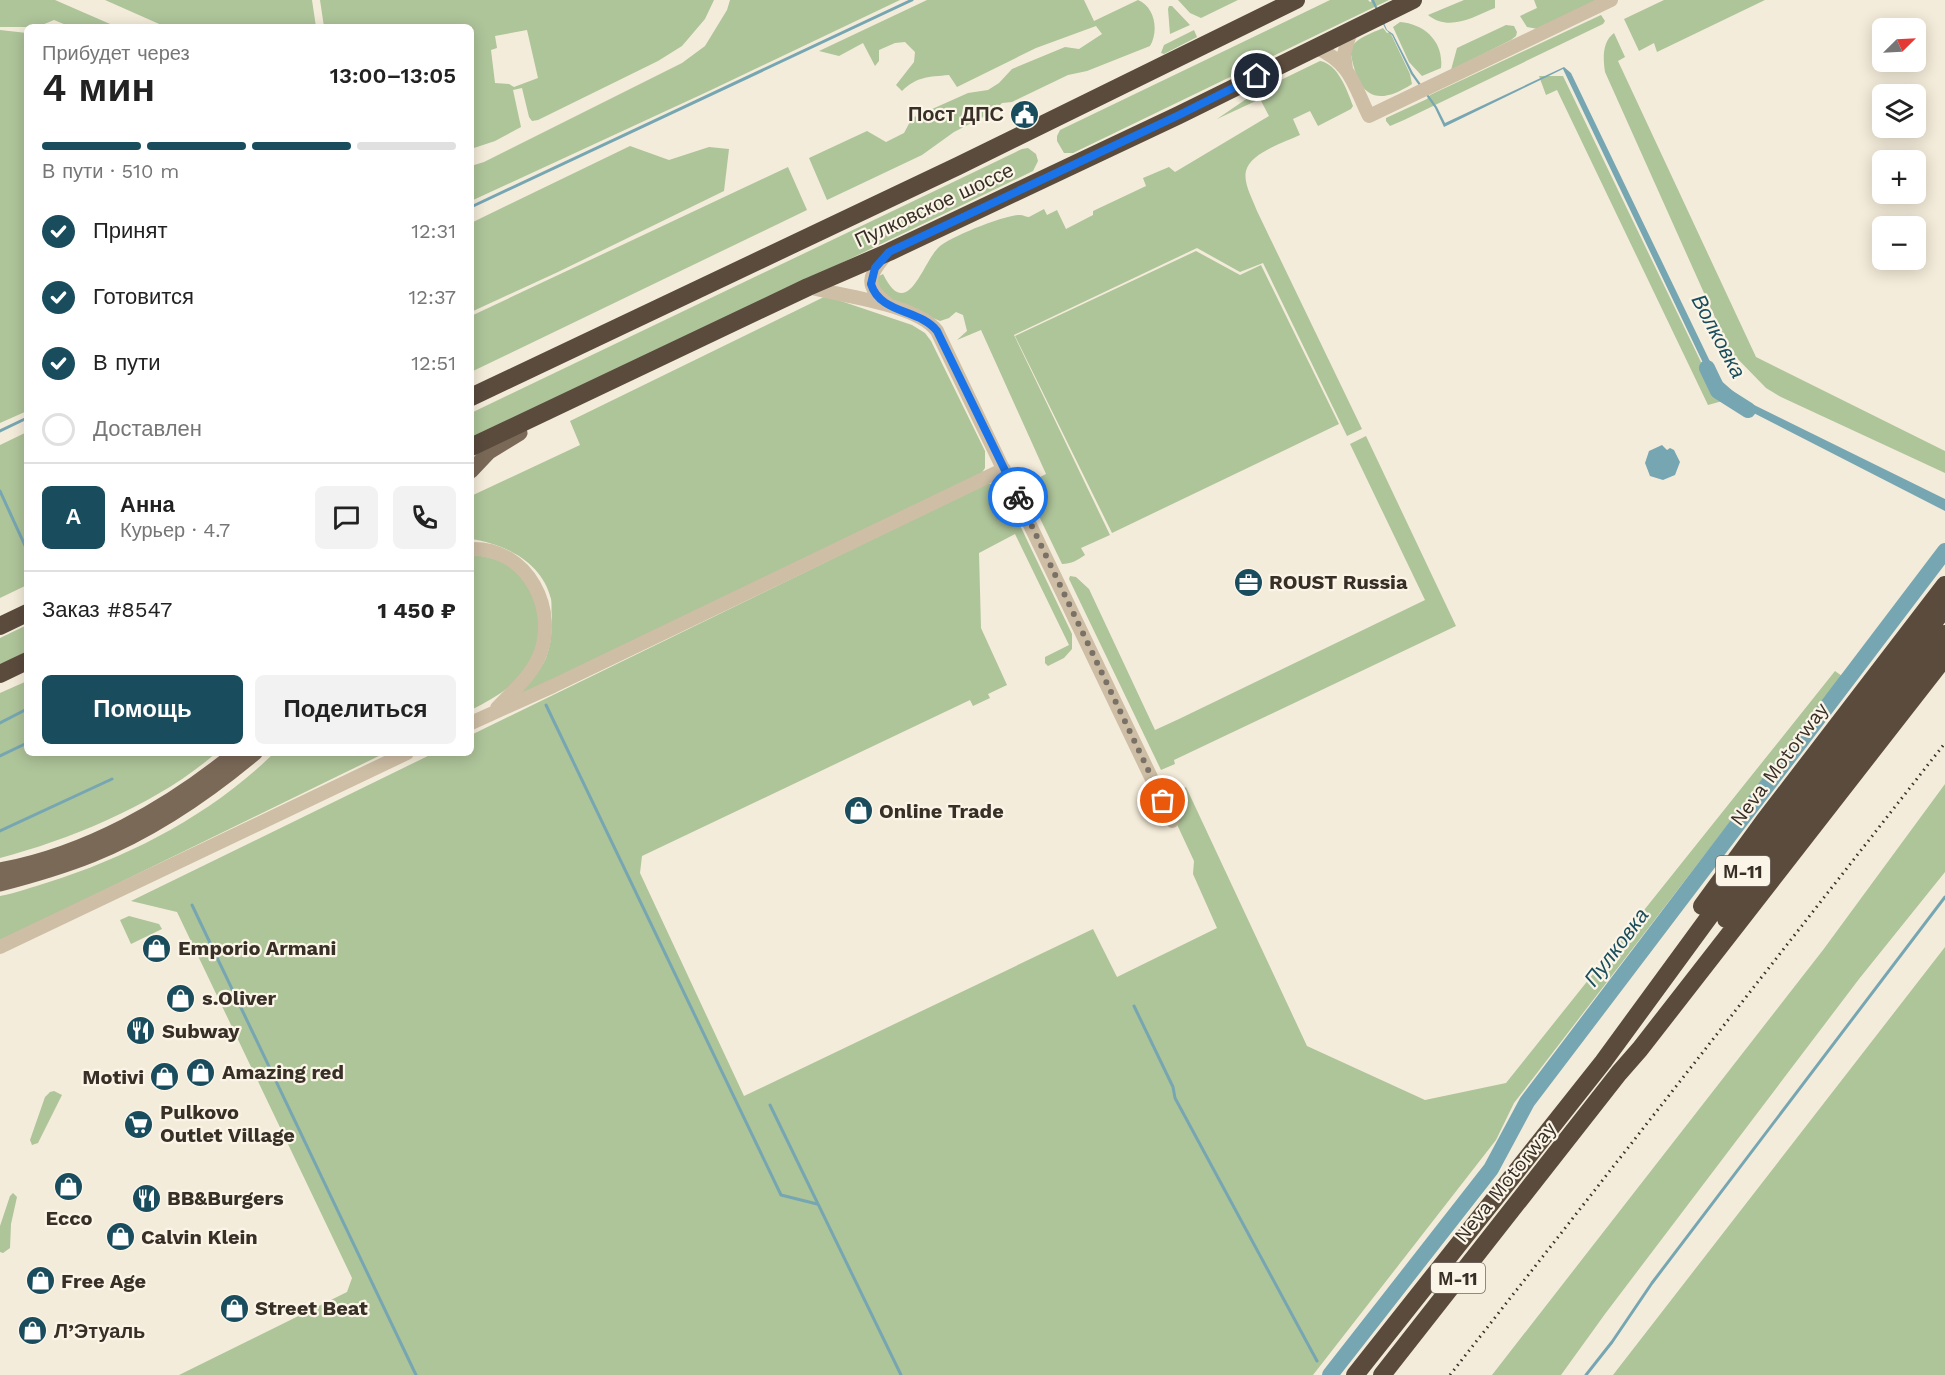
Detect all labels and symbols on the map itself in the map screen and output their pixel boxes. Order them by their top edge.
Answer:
north arrow [1872,18,1926,72]
pin [1231,50,1282,101]
public building icon: Пост ДПС [1009,98,1041,130]
place label: Пост ДПС [908,102,1004,126]
street label: Пулковское шоссе [851,158,1017,252]
water label: Волковка [1687,290,1751,382]
courier [988,467,1048,527]
office icon: ROUST Russia [1232,566,1264,598]
place label: ROUST Russia [1269,570,1408,594]
street label: Neva Motorway [1725,697,1834,831]
pin [1137,775,1188,826]
shop icon: Online Trade [842,795,874,827]
place label: Online Trade [879,799,1004,823]
road number: М-11 [1716,856,1770,886]
water label: Пулковка [1578,903,1654,991]
shop icon: Emporio Armani [141,932,173,964]
place label: Emporio Armani [178,936,336,960]
shop icon: s.Oliver [165,982,197,1014]
place label: s.Oliver [202,986,277,1010]
restaurant icon: Subway [125,1015,157,1047]
place label: Subway [162,1019,240,1043]
shop icon: Amazing red [185,1056,217,1088]
place label: Amazing red [222,1060,344,1084]
shop icon: Motivi [149,1061,181,1093]
place label: Motivi [82,1065,144,1089]
place label: Pulkovo Outlet Village [160,1100,295,1147]
supermarket icon: Pulkovo Outlet Village [123,1108,155,1140]
street label: Neva Motorway [1449,1116,1561,1247]
shop icon: Ecco [53,1171,85,1203]
restaurant icon: BB&Burgers [130,1182,162,1214]
place label: BB&Burgers [167,1186,284,1210]
place label: Ecco [45,1206,93,1230]
shop icon: Calvin Klein [104,1221,136,1253]
place label: Calvin Klein [141,1225,258,1249]
road number: М-11 [1431,1263,1485,1293]
shop icon: Free Age [24,1265,56,1297]
place label: Free Age [61,1269,146,1293]
shop icon: Street Beat [218,1292,250,1324]
place label: Street Beat [255,1296,368,1320]
shop icon: Л’Этуаль [17,1315,49,1347]
place label: Л’Этуаль [54,1319,145,1343]

